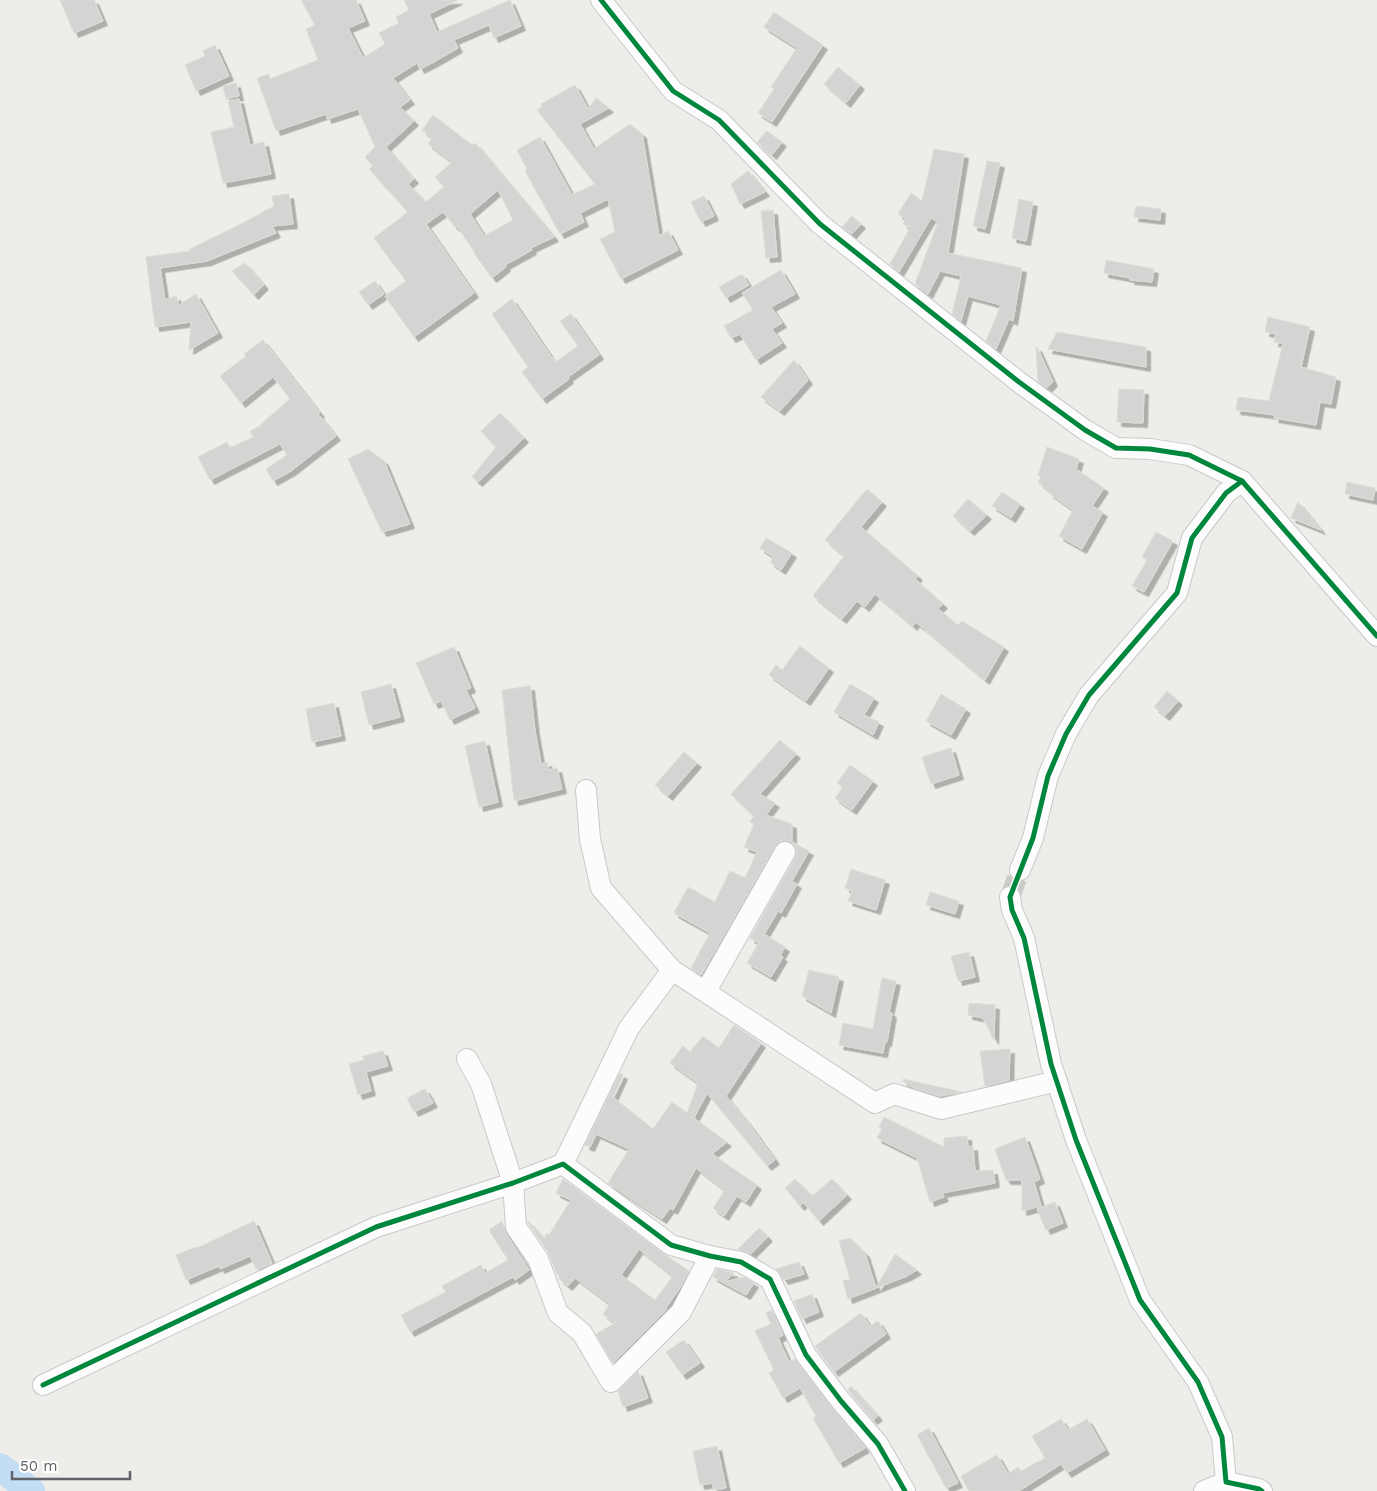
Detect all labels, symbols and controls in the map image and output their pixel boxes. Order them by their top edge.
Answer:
scale bar [12,1448,130,1480]
text: 50 m [20,1457,57,1475]

